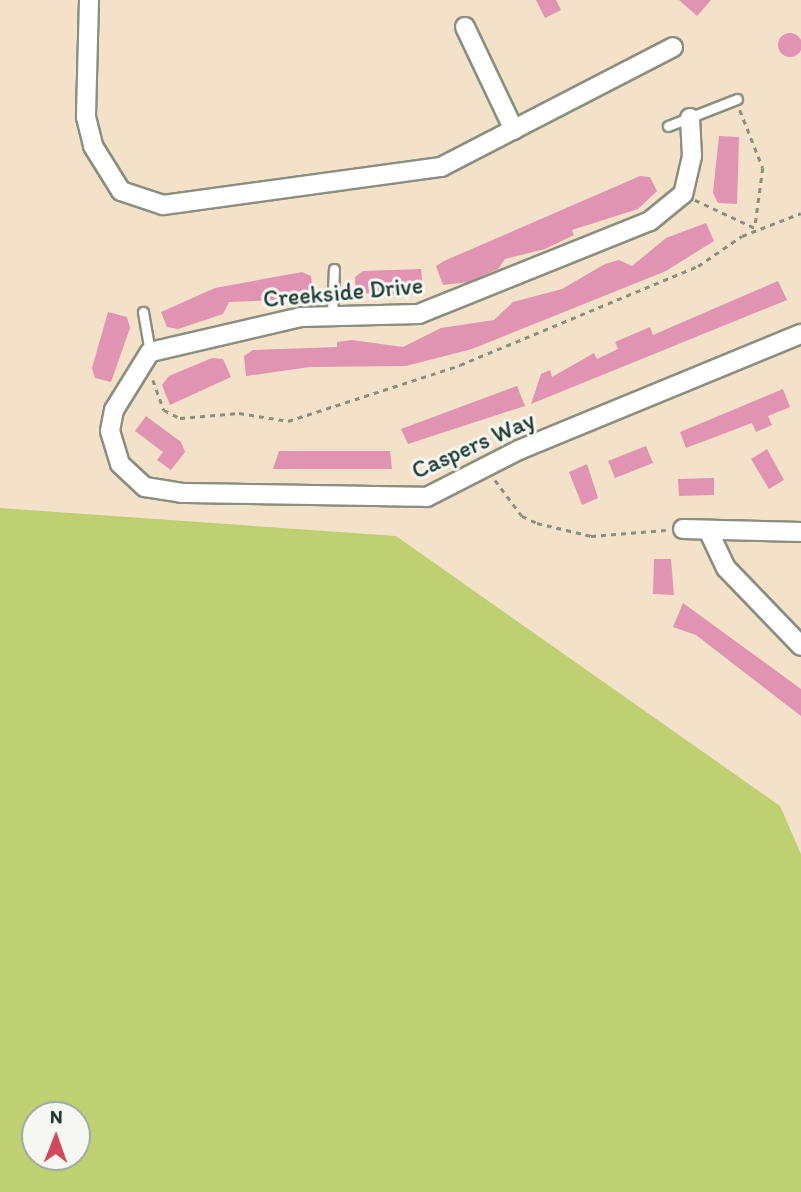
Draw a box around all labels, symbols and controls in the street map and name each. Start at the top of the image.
street label: Creekside Drive [262,271,424,313]
street label: Caspers Way [407,405,539,485]
north arrow [21,1101,91,1171]
text: N [50,1105,63,1128]

